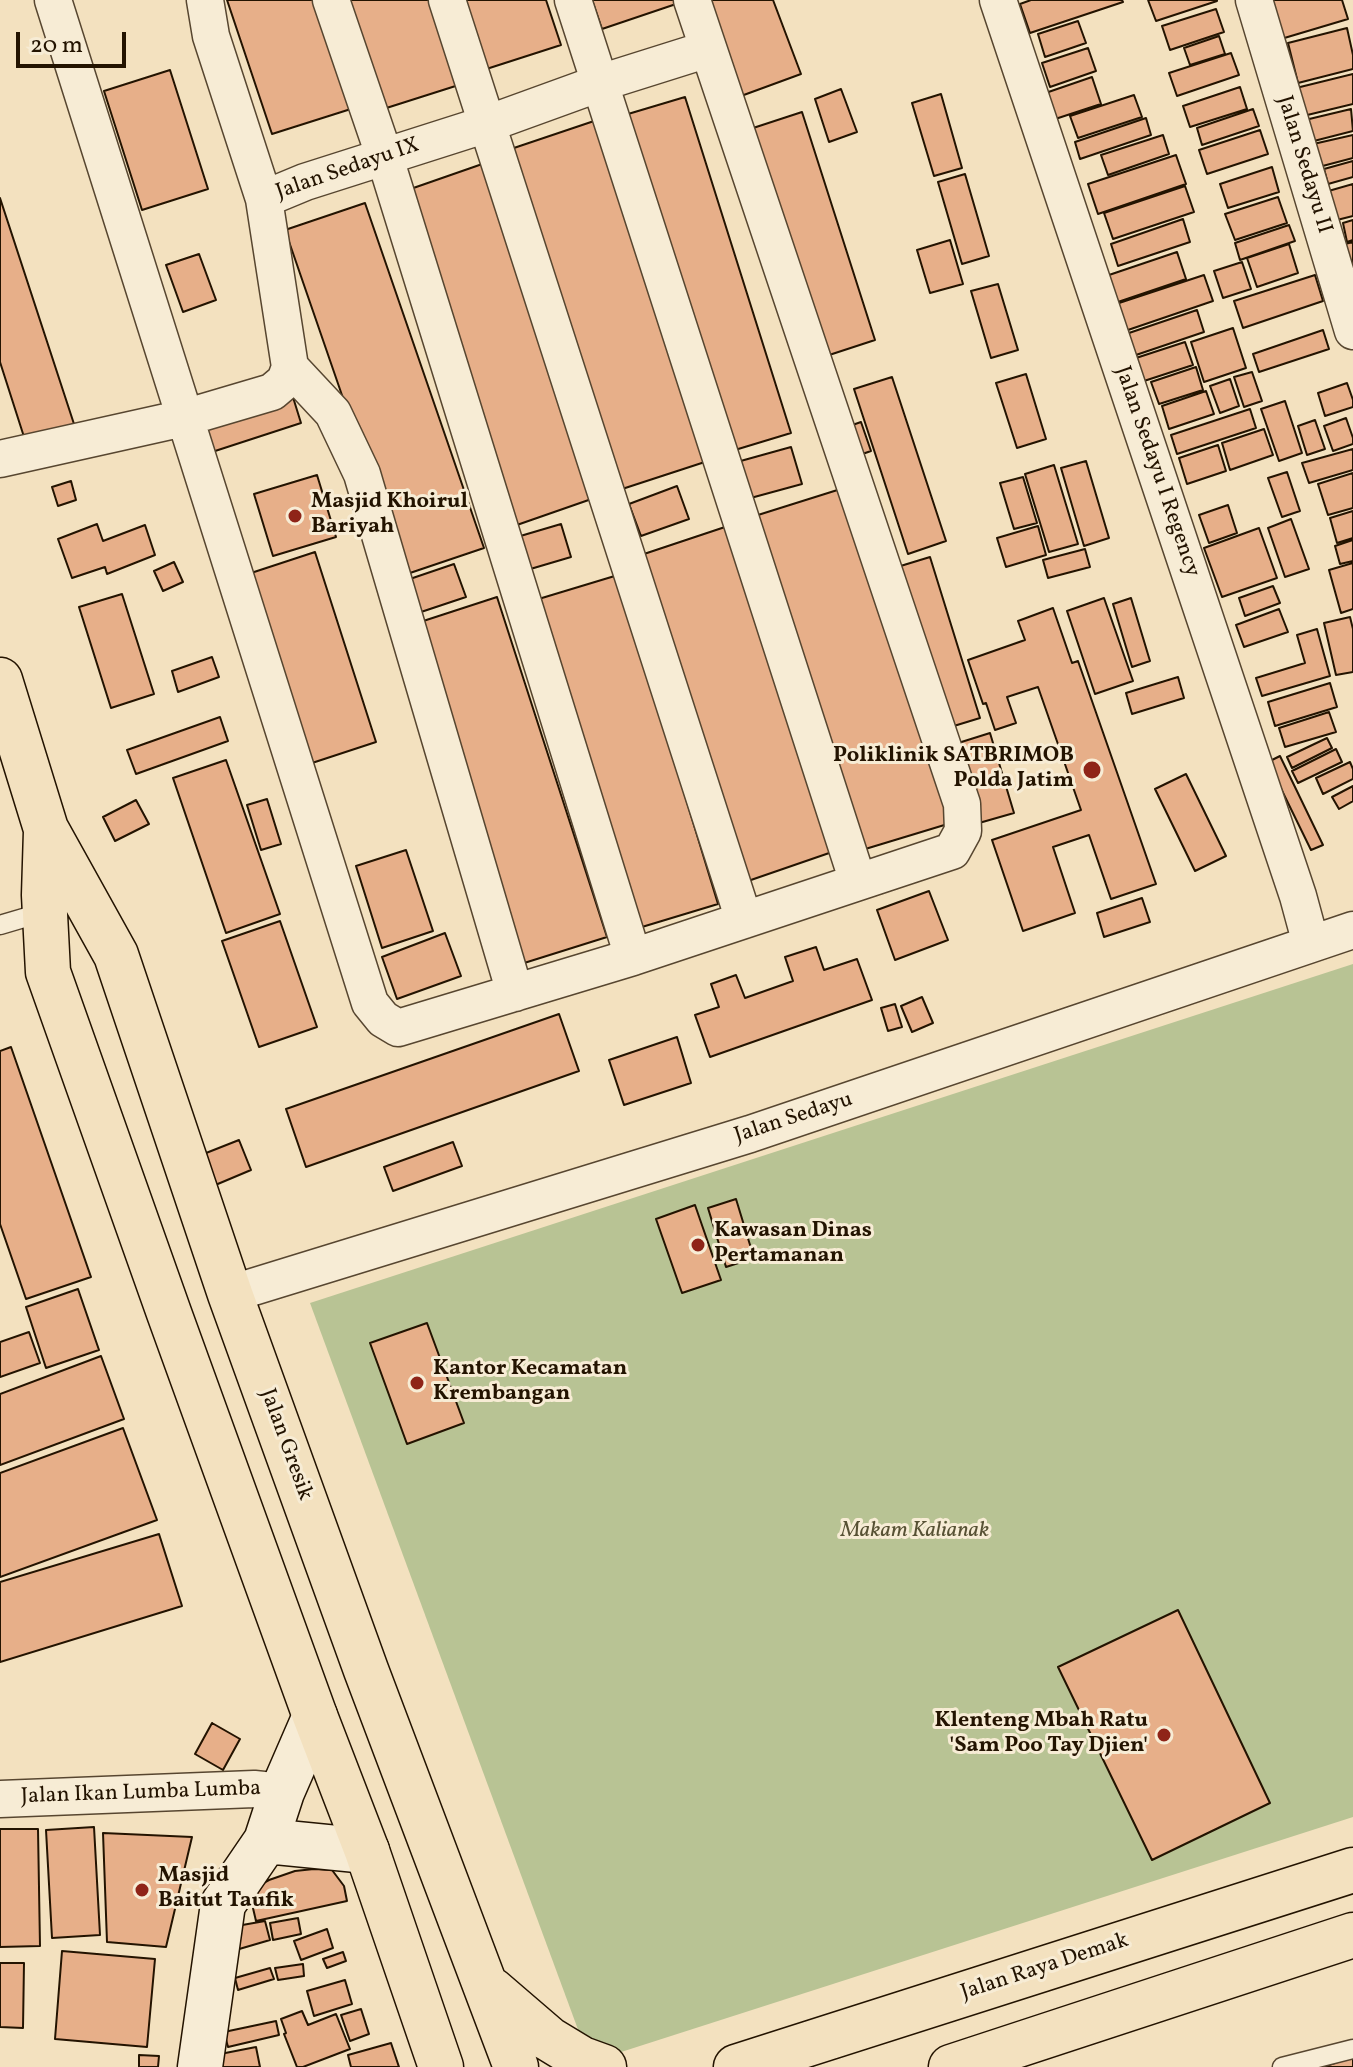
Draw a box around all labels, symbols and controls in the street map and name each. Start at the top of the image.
scale bar [20,16,130,66]
text: 20 m [30,29,83,63]
street label: Jalan Sedayu II [1269,93,1337,237]
street label: Jalan Sedayu IX [273,133,423,207]
street label: Jalan Sedayu I Regency [1108,363,1204,581]
place label: Masjid Khoirul Bariyah [311,490,468,542]
marker: Masjid Khoirul Bariyah [286,507,304,525]
place label: Poliklinik SATBRIMOB Polda Jatim [833,744,1074,796]
marker: Poliklinik SATBRIMOB Polda Jatim [1081,759,1103,781]
street label: Jalan Sedayu [732,1087,856,1151]
place label: Kawasan Dinas Pertamanan [714,1219,872,1270]
marker: Kawasan Dinas Pertamanan [689,1236,707,1254]
place label: Kantor Kecamatan Krembangan [433,1357,627,1408]
marker: Kantor Kecamatan Krembangan [408,1374,426,1392]
street label: Jalan Gresik [253,1386,317,1504]
park label: Makam Kalianak [841,1519,989,1545]
place label: Klenteng Mbah Ratu 'Sam Poo Tay Djien' [935,1709,1148,1760]
marker: Klenteng Mbah Ratu 'Sam Poo Tay Djien' [1155,1726,1173,1744]
street label: Jalan Ikan Lumba Lumba [20,1777,262,1811]
place label: Masjid Baitut Taufik [158,1864,294,1916]
marker: Masjid Baitut Taufik [133,1881,151,1899]
street label: Jalan Raya Demak [958,1928,1132,2008]

